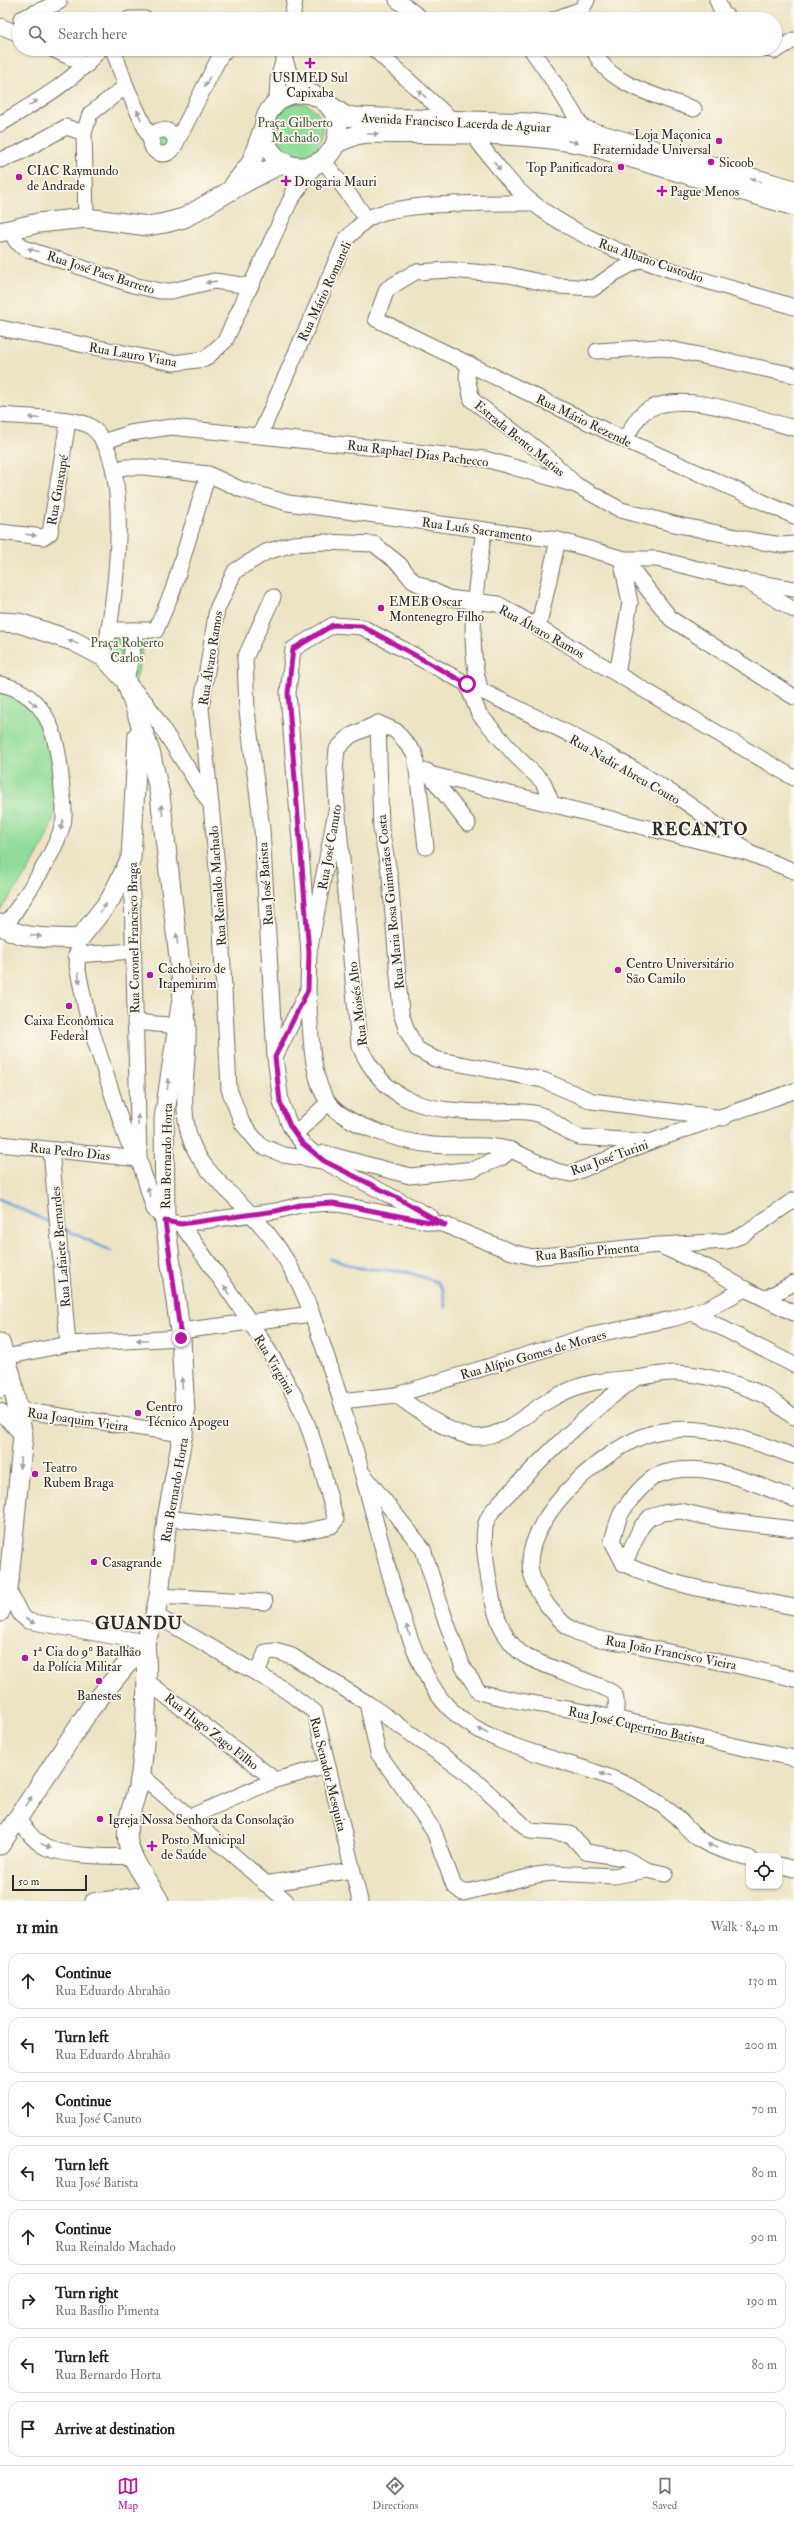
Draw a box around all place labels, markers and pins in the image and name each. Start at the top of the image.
marker: USIMED Sul Capixaba [305,58,315,68]
place label: USIMED Sul Capixaba [272,70,349,102]
place label: Loja Maçonica Fraternidade Universal [592,127,712,158]
marker: Loja Maçonica Fraternidade Universal [714,136,724,146]
place label: Sicoob [719,155,754,171]
marker: Sicoob [706,157,716,167]
place label: Top Panificadora [526,160,614,177]
marker: Top Panificadora [616,162,626,172]
place label: CIAC Raymundo de Andrade [27,163,118,194]
marker: CIAC Raymundo de Andrade [14,172,24,182]
place label: Drogaria Mauri [294,174,377,190]
marker: Drogaria Mauri [281,176,291,186]
place label: Pague Menos [670,184,740,200]
marker: Pague Menos [657,186,667,196]
place label: EMEB Oscar Montenegro Filho [389,594,484,625]
marker: EMEB Oscar Montenegro Filho [376,603,386,613]
place label: Centro Universitário São Camilo [626,956,734,987]
place label: Cachoeiro de Itapemirim [158,961,226,993]
marker: Centro Universitário São Camilo [613,965,623,975]
marker: Cachoeiro de Itapemirim [145,970,155,980]
marker: Caixa Econômica Federal [64,1001,74,1011]
place label: Caixa Econômica Federal [24,1013,115,1044]
place label: Centro Técnico Apogeu [146,1399,229,1431]
marker: Centro Técnico Apogeu [133,1408,143,1418]
place label: Teatro Rubem Braga [43,1460,115,1491]
marker: Teatro Rubem Braga [30,1469,40,1479]
place label: Casagrande [102,1555,162,1571]
marker: Casagrande [89,1557,99,1567]
place label: 1ª Cia do 9º Batalhão da Polícia Militar [33,1644,141,1675]
marker: 1ª Cia do 9º Batalhão da Polícia Militar [20,1653,30,1663]
marker: Banestes [94,1676,104,1686]
place label: Banestes [77,1688,122,1704]
place label: Igreja Nossa Senhora da Consolação [108,1812,294,1828]
marker: Igreja Nossa Senhora da Consolação [95,1814,105,1824]
place label: Posto Municipal de Saúde [161,1832,246,1863]
marker: Posto Municipal de Saúde [146,1840,158,1852]

